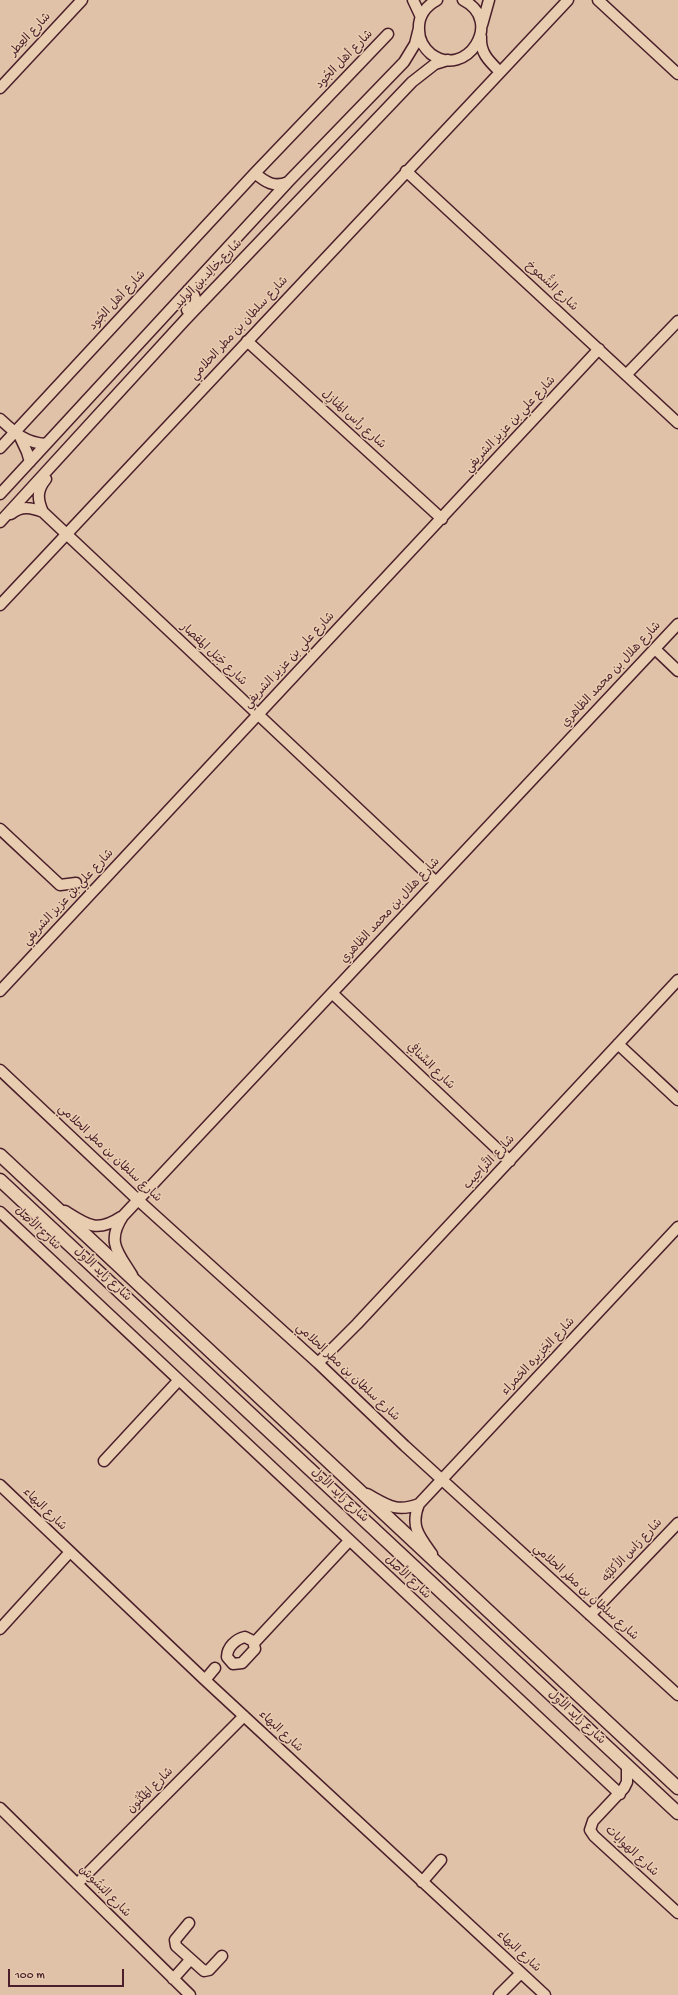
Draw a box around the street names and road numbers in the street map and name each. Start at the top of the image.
street label: شارع العِطر [7,10,55,60]
street label: شارع أهل الجُود [313,27,377,93]
street label: شارع خالِد بن الوليد [172,237,246,313]
street label: شارع الشُّموخ [522,259,580,315]
street label: شارع أهل الجُود [87,268,149,334]
street label: شارع سلطان بن مطر الحلامي [188,274,292,384]
street label: شارع علي بن عزيز الشريفي [463,374,559,476]
street label: شارع رأس المَنازِل [318,387,388,453]
street label: شارع علي بن عزيز الشريفي [242,610,338,712]
street label: شارع هلال بن محمد الظاهري [559,619,665,731]
street label: شارع جَبَل المِقصار [177,621,249,689]
street label: شارع علي بن عزيز الشريفي [21,847,117,949]
street label: شارع هلال بن محمد الظاهري [338,855,444,967]
street label: شارع السِّنافِي [403,1041,457,1093]
street label: شارع سلطان بن مطر الحلامي [54,1102,164,1206]
street label: شارع التَّراحِيب [461,1133,519,1193]
street label: شارع الأصل [11,1204,63,1254]
street label: شارع زايد الأول [70,1245,134,1305]
street label: شارع الجَزيره الحَمراء [499,1315,579,1399]
street label: شارع سلطان بن مطر الحلامي [292,1321,402,1425]
street label: شارع زايد الأول [307,1466,371,1526]
street label: شارع البهاء [19,1486,69,1534]
street label: شارع رَاس الأكليَّه [600,1516,666,1586]
street label: شارع سلطان بن مطر الحلامي [529,1542,641,1644]
street label: شارع الأصل [381,1553,433,1603]
street label: شارع زايد الأول [544,1688,608,1748]
street label: شارع البهاء [255,1708,305,1756]
street label: شارع المَكْنُون [125,1765,177,1817]
street label: شارع الهوايات [601,1824,661,1880]
street label: شارع البَشُوش [75,1863,133,1921]
street label: شارع البهاء [493,1928,543,1976]

